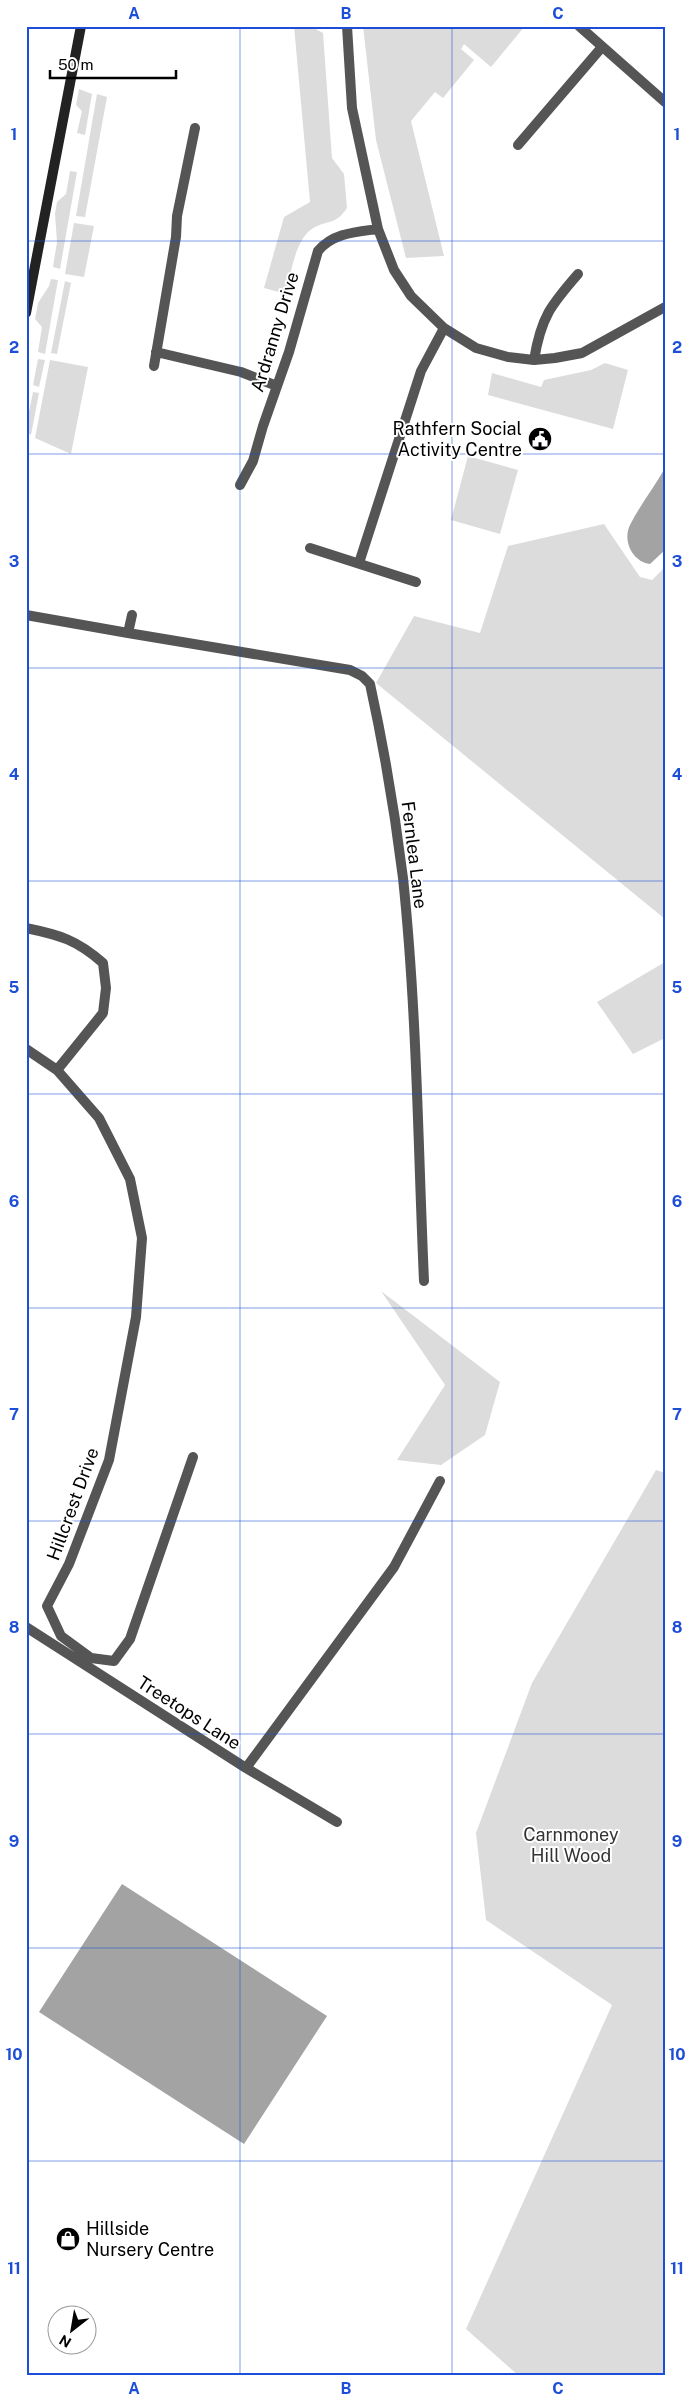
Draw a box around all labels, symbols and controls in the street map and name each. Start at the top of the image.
text: A [128,4,140,23]
text: B [341,4,352,23]
text: C [552,4,564,23]
scale bar [50,48,176,80]
text: 50 m [58,56,93,73]
text: 1 [11,125,17,144]
text: 1 [674,125,680,144]
street label: Ardranny Drive [246,269,303,395]
text: 2 [9,338,19,357]
text: 2 [672,338,682,357]
place label: Rathfern Social Activity Centre [393,418,522,460]
public building icon: Rathfern Social Activity Centre [527,426,553,452]
text: 3 [9,552,19,571]
text: 3 [672,552,682,571]
text: 4 [9,765,20,784]
text: 4 [672,765,683,784]
street label: Fernlea Lane [397,800,432,910]
text: 5 [9,978,20,997]
text: 5 [672,978,683,997]
text: 6 [9,1192,19,1211]
text: 6 [672,1192,682,1211]
text: 7 [9,1405,19,1424]
text: 7 [672,1405,682,1424]
street label: Hillcrest Drive [42,1445,103,1563]
text: 8 [9,1618,20,1637]
text: 8 [672,1618,683,1637]
street label: Treetops Lane [134,1671,245,1754]
park label: Carnmoney Hill Wood [523,1824,619,1866]
text: 9 [9,1832,19,1851]
text: 9 [672,1832,682,1851]
text: 10 [5,2045,23,2064]
text: 10 [668,2045,686,2064]
place label: Hillside Nursery Centre [86,2218,214,2260]
shop icon: Hillside Nursery Centre [55,2226,81,2252]
text: 11 [7,2259,21,2278]
text: 11 [670,2259,684,2278]
north arrow [48,2304,98,2354]
text: N [56,2331,74,2351]
text: A [128,2379,140,2398]
text: B [341,2379,352,2398]
text: C [552,2379,564,2398]

